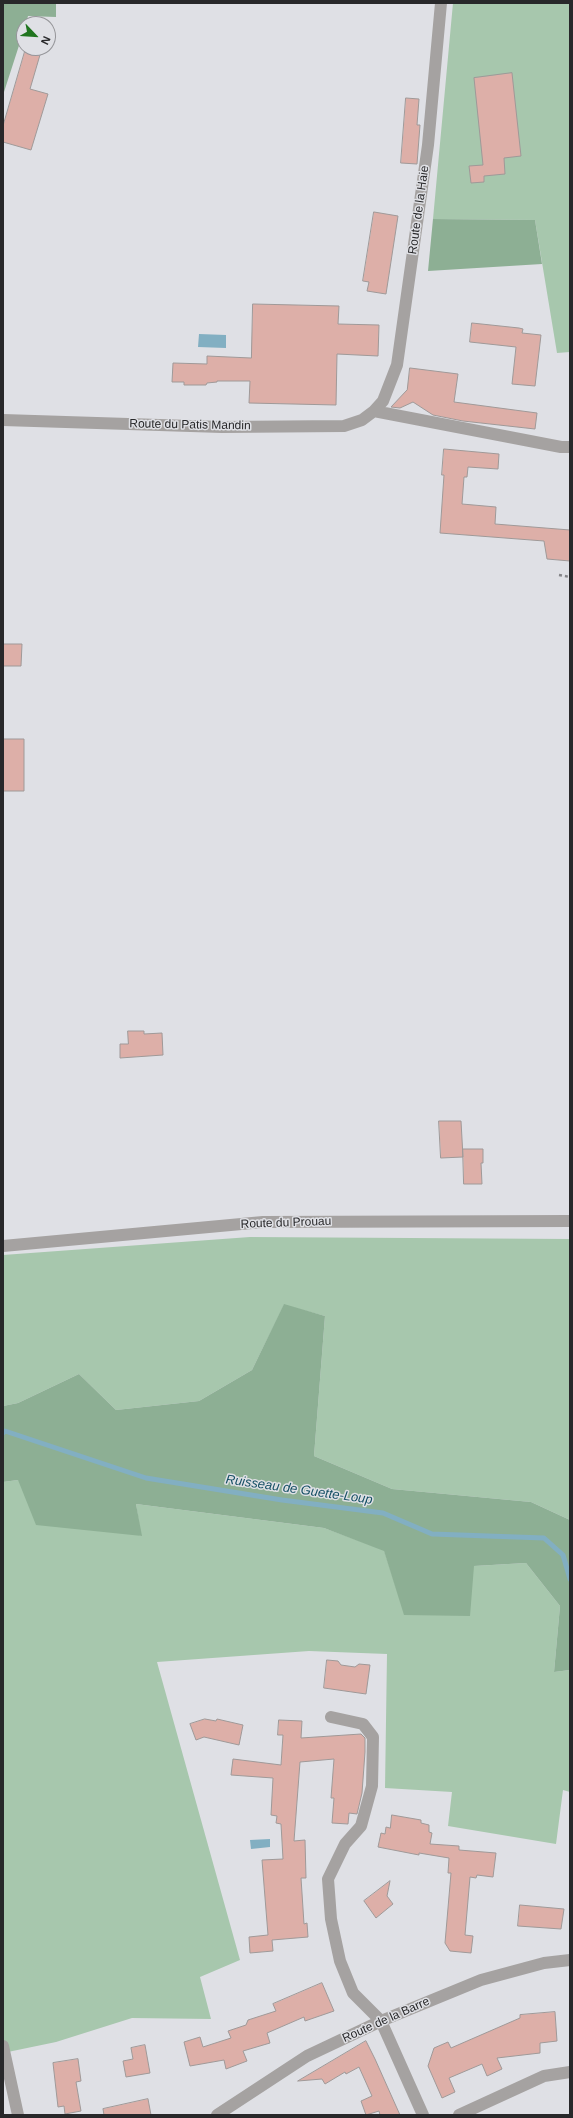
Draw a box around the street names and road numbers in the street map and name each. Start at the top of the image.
street label: Route de la Haie [406,165,432,255]
street label: Route du Patis Mandin [129,417,251,433]
street label: Route du Prouau [240,1214,332,1232]
street label: Route de la Barre [340,1994,432,2046]

